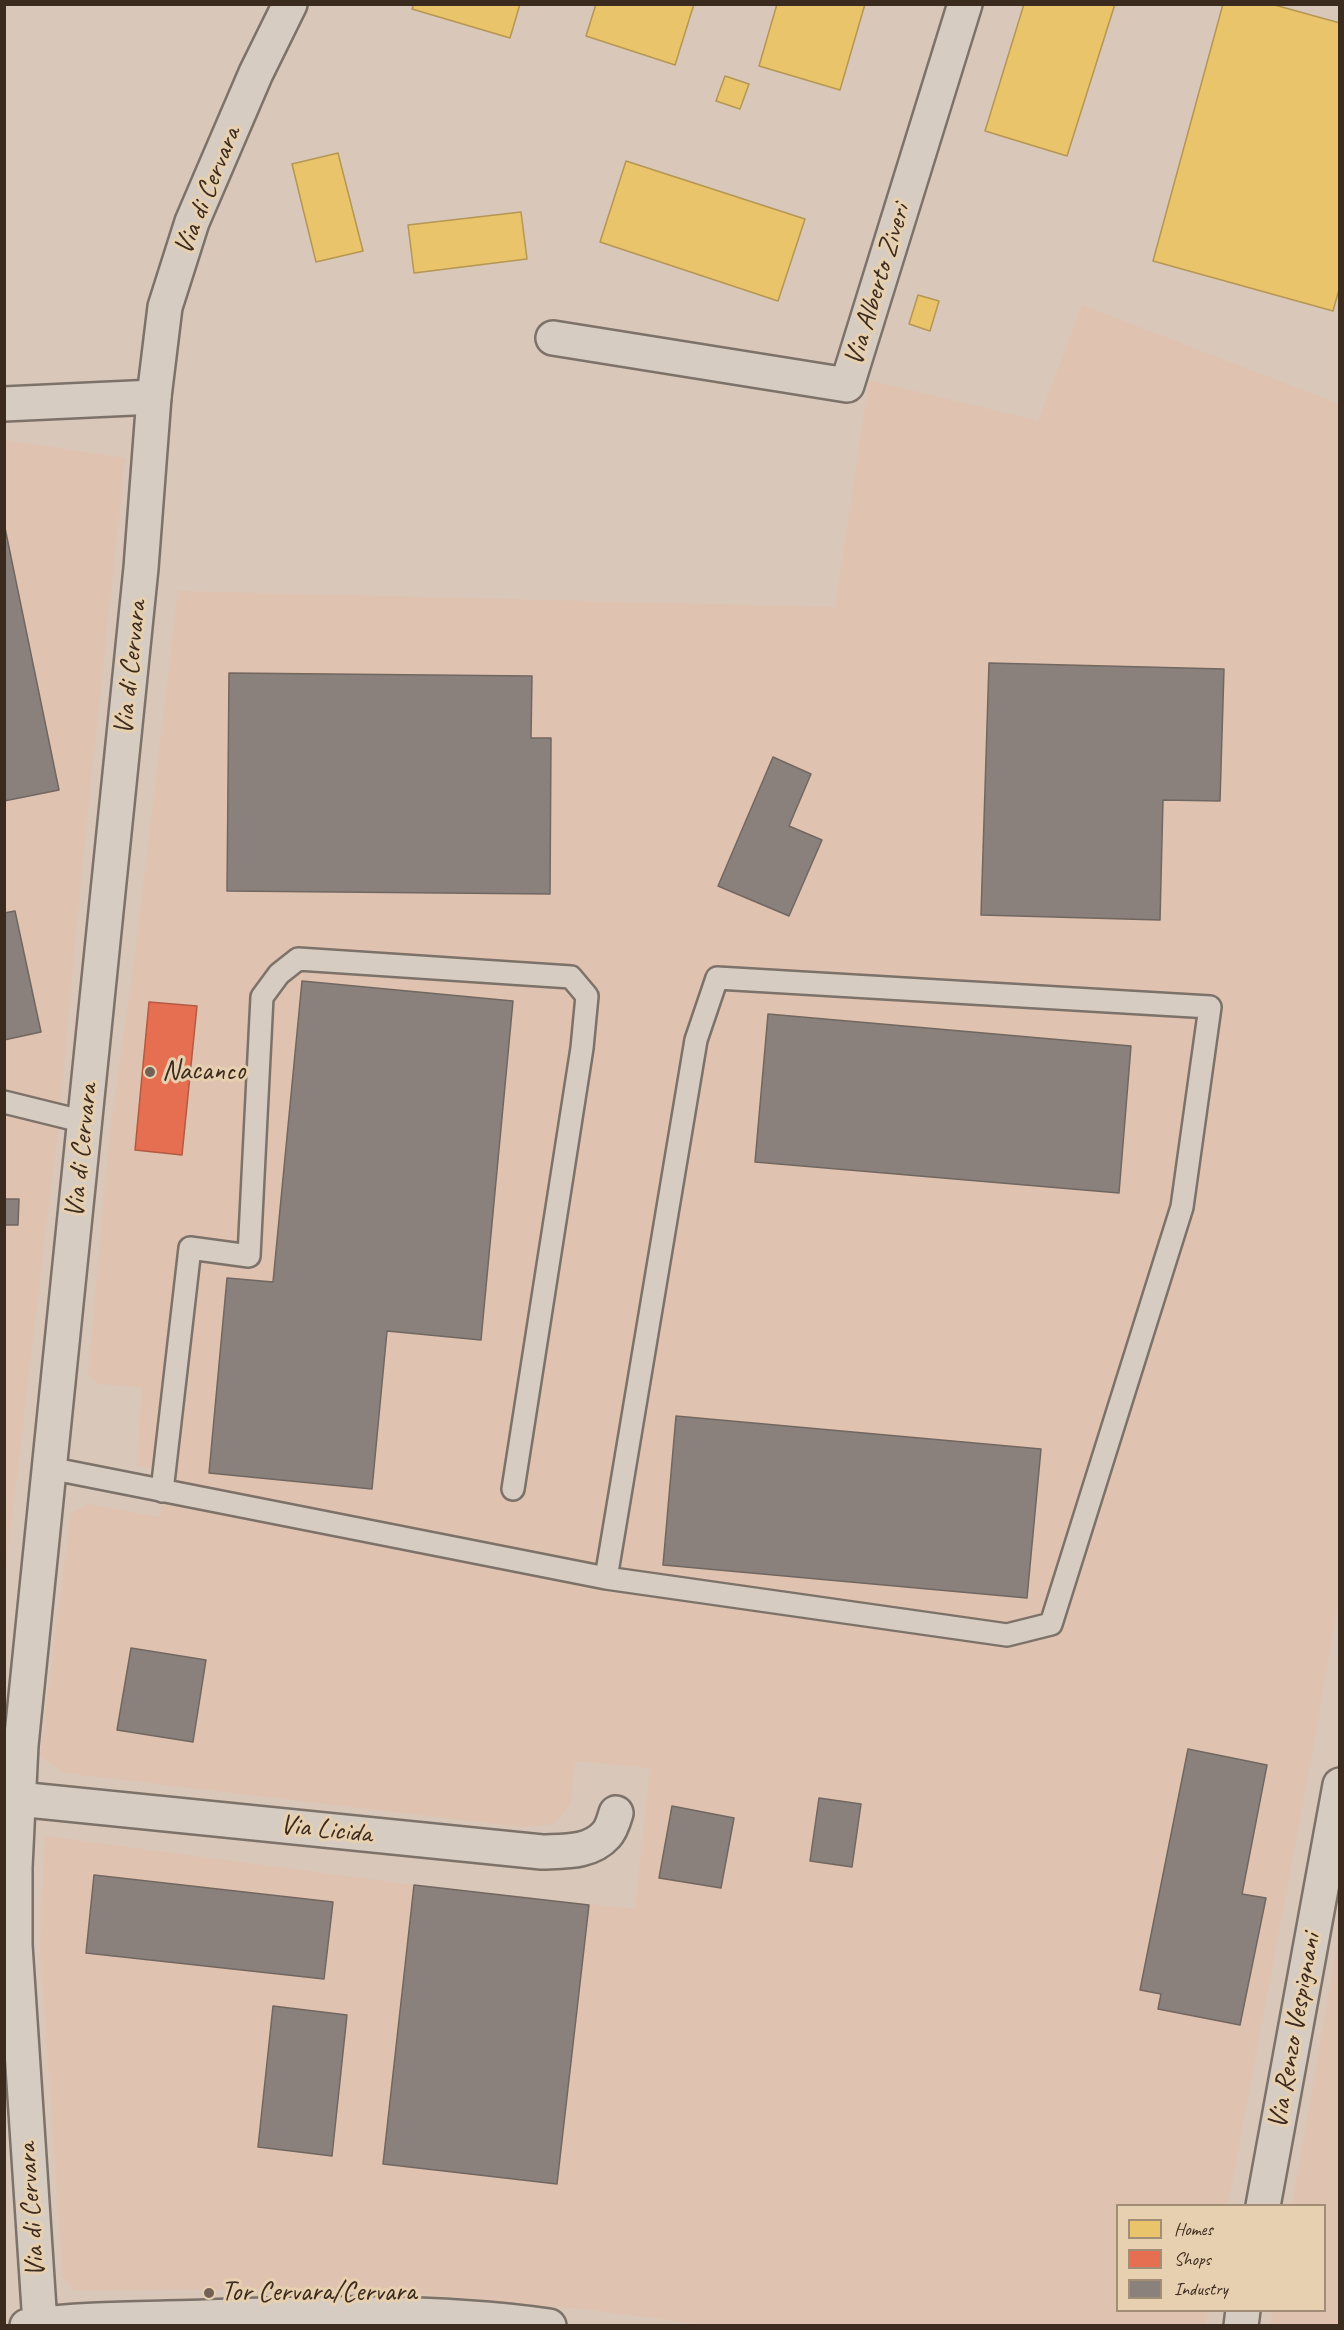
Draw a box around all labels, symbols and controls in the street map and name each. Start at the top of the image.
street label: Via di Cervara [167,122,249,260]
street label: Via Alberto Ziveri [838,200,918,370]
street label: Via di Cervara [107,599,155,737]
place label: Nacanco [162,1055,245,1089]
marker: Nacanco [143,1065,157,1079]
street label: Via di Cervara [58,1082,106,1220]
street label: Via Licida [278,1808,374,1852]
street label: Via Renzo Vespignani [1261,1931,1329,2131]
street label: Via di Cervara [11,2142,53,2278]
legend [1116,2204,1326,2312]
text: Homes [1174,2218,1213,2240]
text: Shops [1174,2248,1211,2270]
place label: Tor Cervara/Cervara [221,2276,416,2310]
text: Industry [1174,2278,1228,2300]
marker: Tor Cervara/Cervara [202,2286,216,2300]

